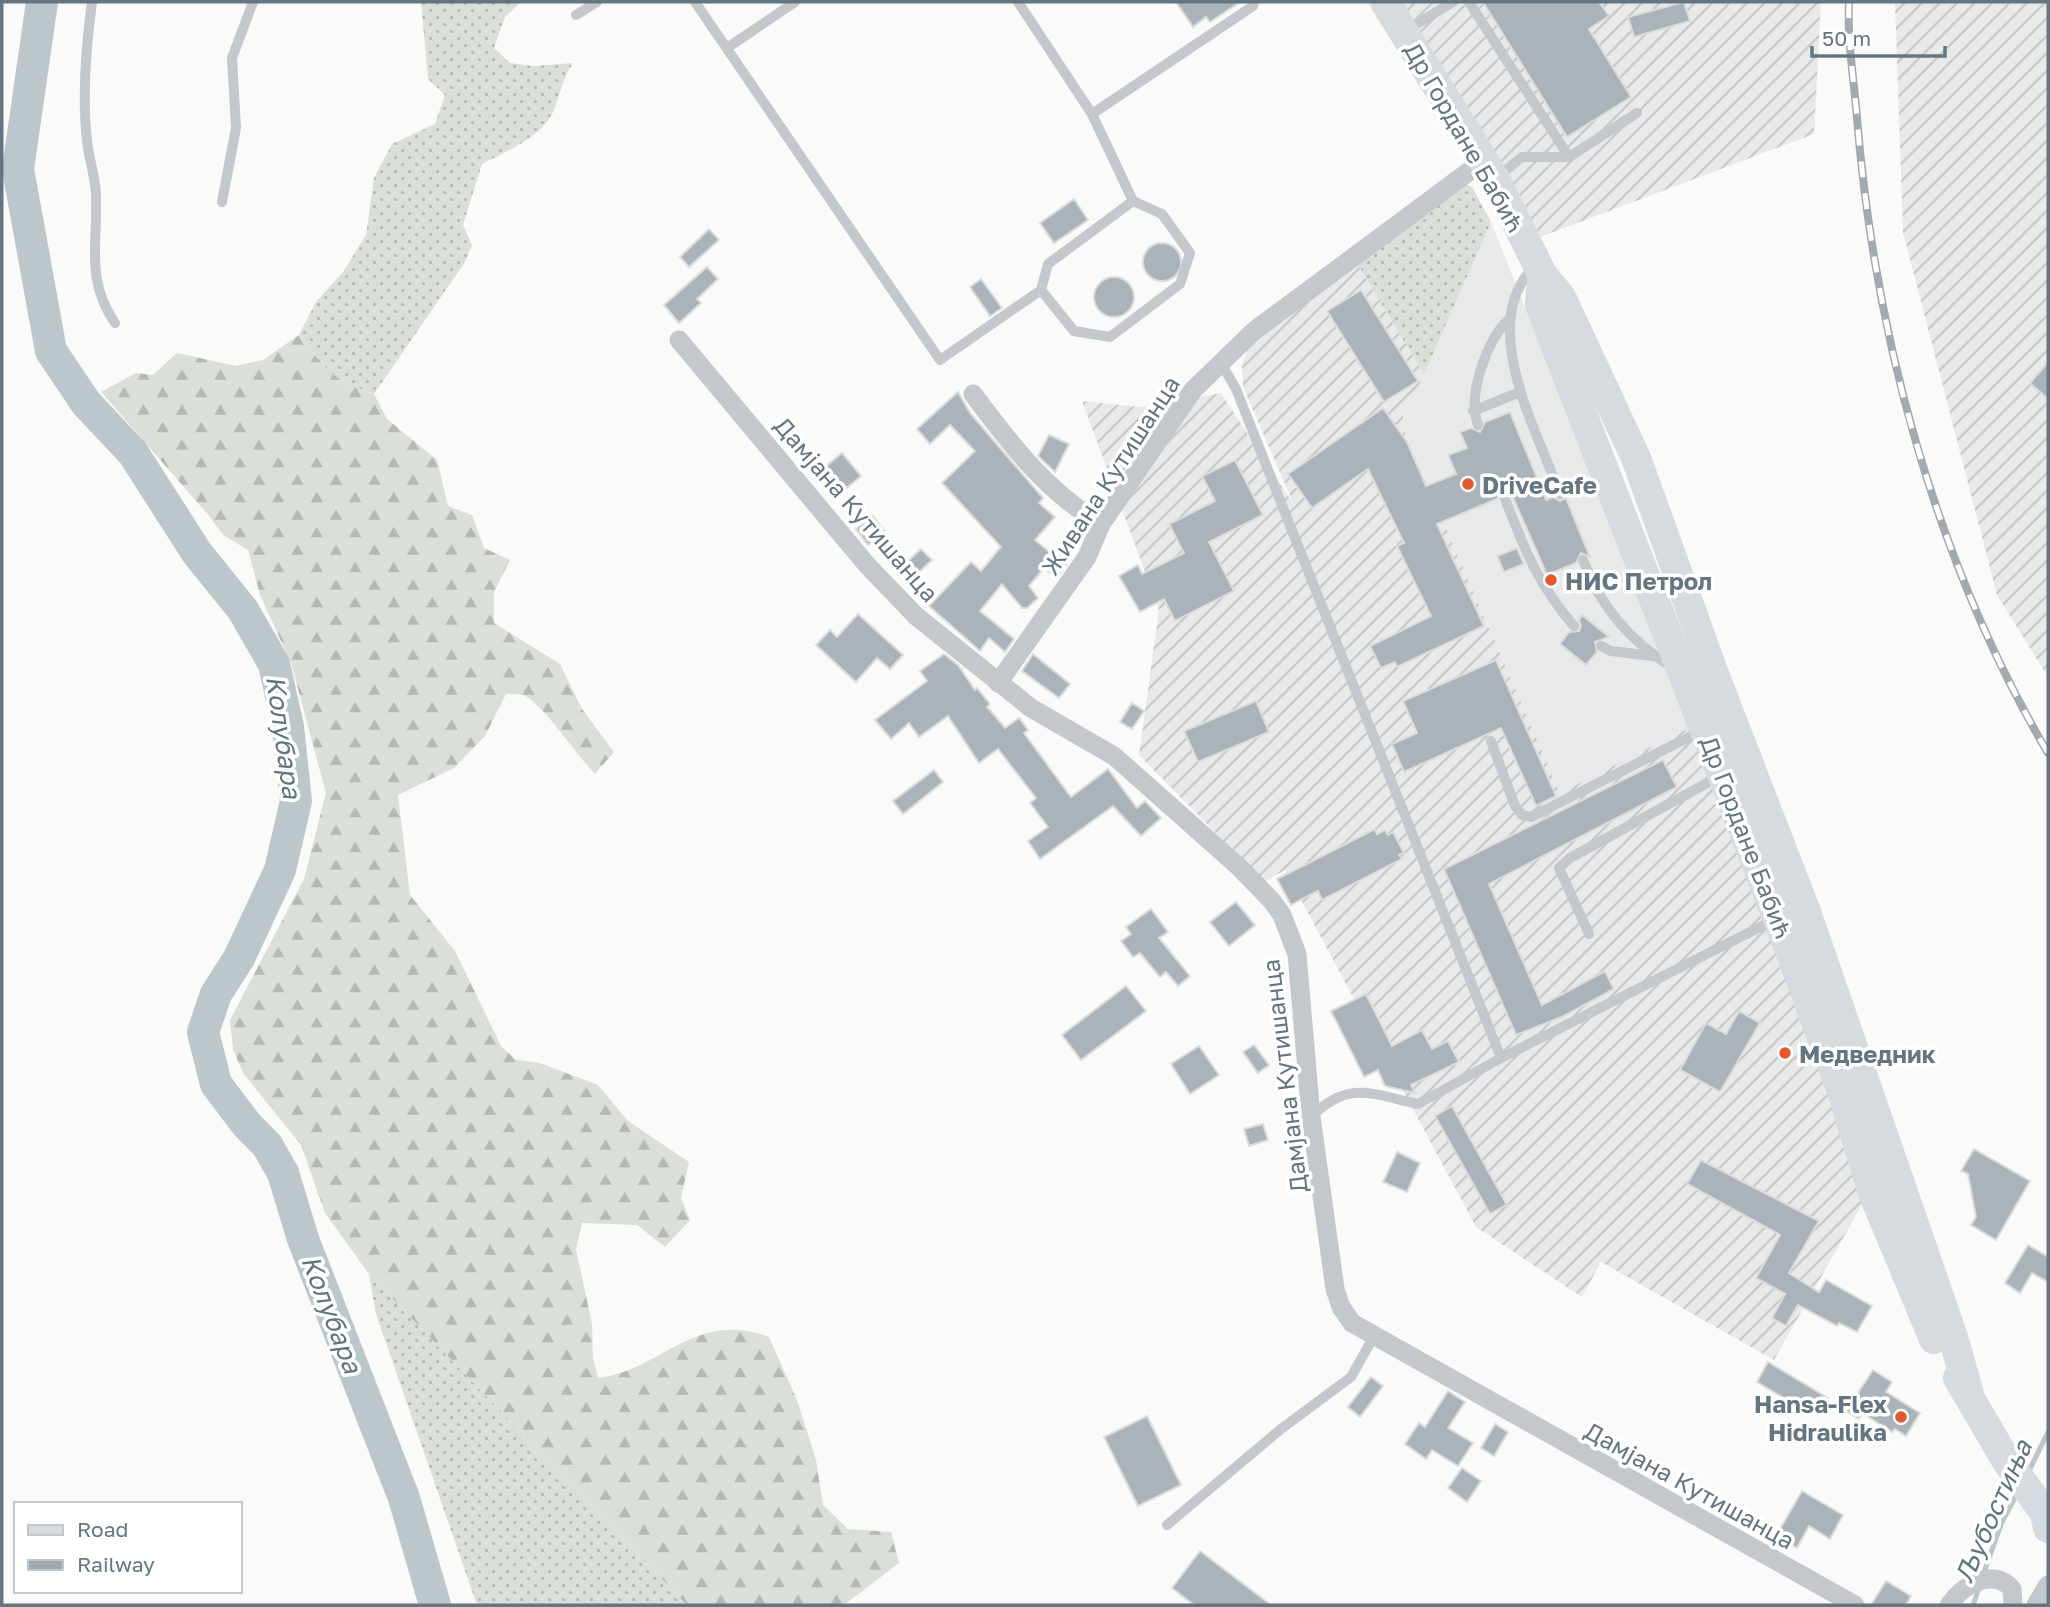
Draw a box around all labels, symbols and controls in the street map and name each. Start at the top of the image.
scale bar [1812,14,1945,58]
text: 50 m [1822,25,1871,51]
street label: Др Гордане Бабић [1399,37,1531,237]
street label: Живана Кутишанца [1035,370,1185,580]
street label: Дамјана Кутишанца [769,411,945,607]
place label: DriveCafe [1482,470,1597,499]
marker: DriveCafe [1460,476,1476,492]
place label: НИС Петрол [1565,566,1712,595]
marker: НИС Петрол [1543,572,1559,588]
water label: Колубара [260,674,308,802]
street label: Др Гордане Бабић [1695,732,1799,942]
street label: Дамјана Кутишанца [1255,958,1313,1194]
place label: Медведник [1799,1039,1936,1068]
marker: Медведник [1777,1045,1793,1061]
water label: Колубара [295,1251,369,1378]
place label: Hansa-Flex Hidraulika [1754,1389,1887,1446]
marker: Hansa-Flex Hidraulika [1893,1409,1909,1425]
street label: Дамјана Кутишанца [1580,1415,1800,1555]
water label: Љубостиња [1948,1434,2039,1587]
legend [14,1502,242,1593]
text: Road [77,1516,128,1542]
text: Railway [77,1551,155,1577]

